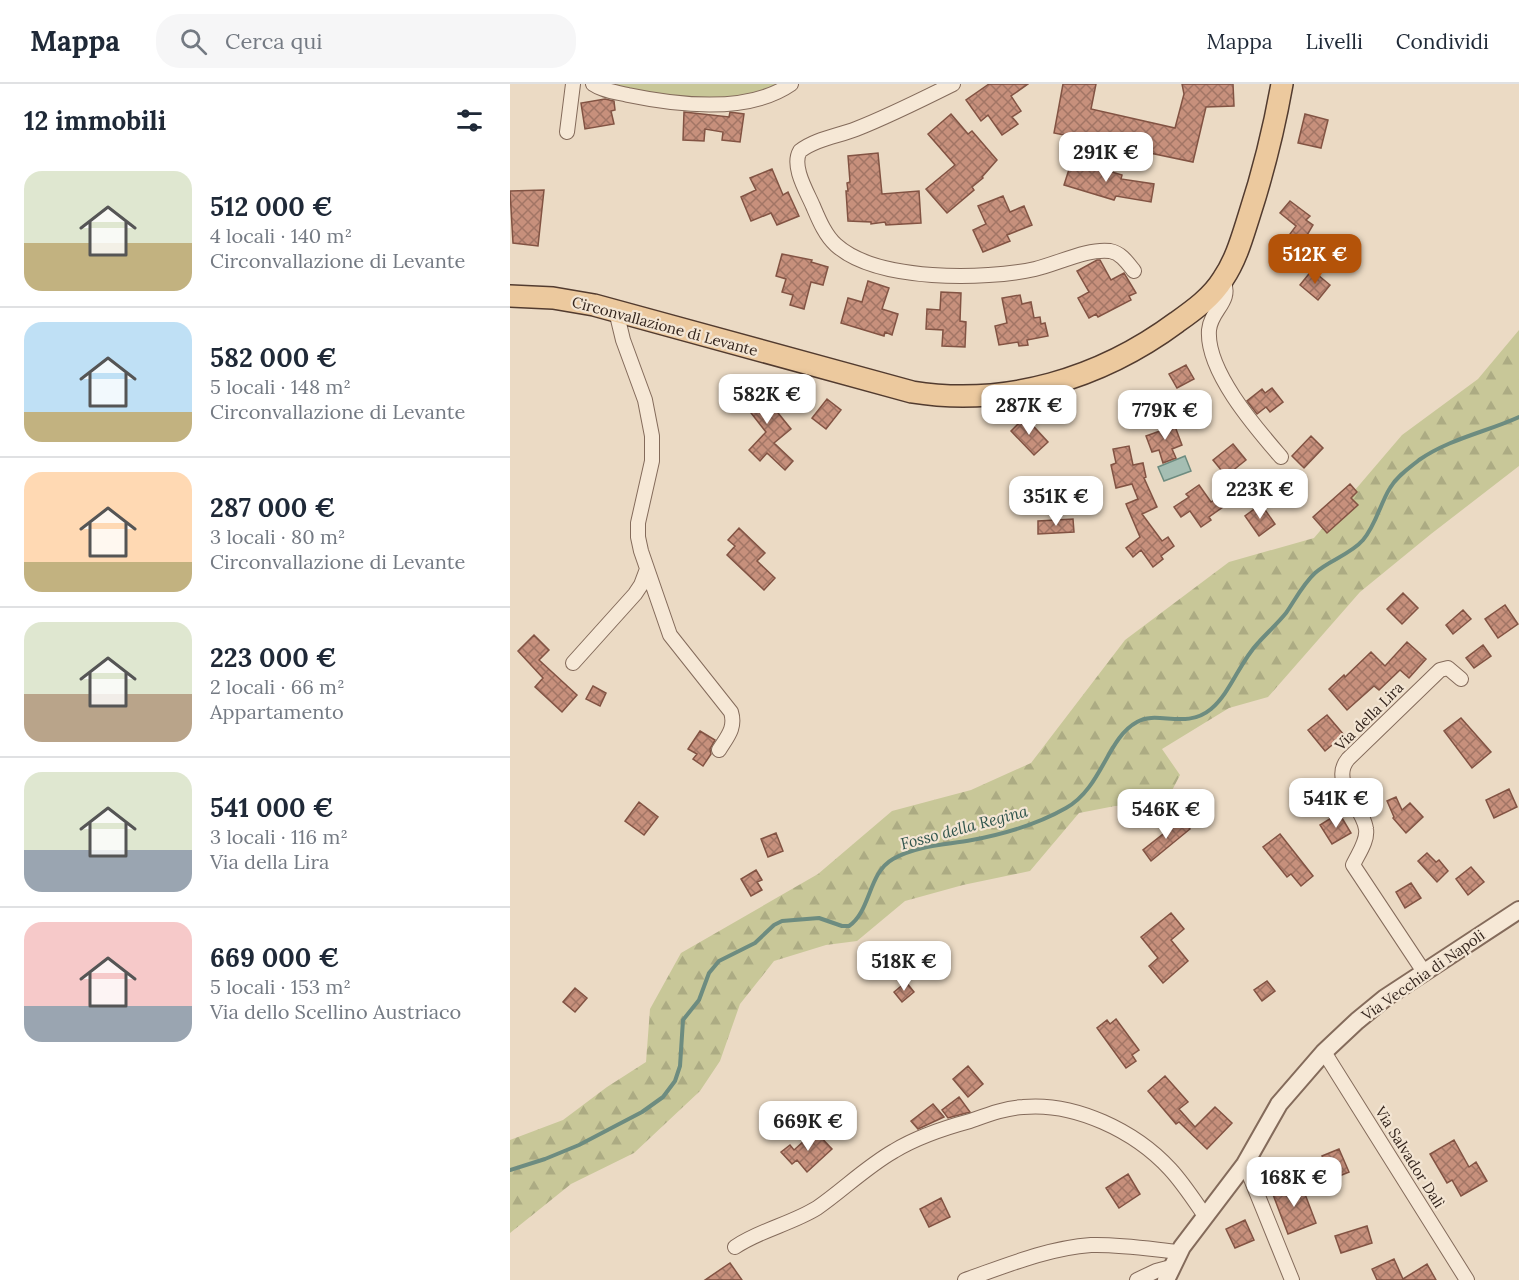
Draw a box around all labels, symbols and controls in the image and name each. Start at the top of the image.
search box [156,14,576,68]
text: Mappa [30,23,120,59]
icon: search [177,25,210,58]
text: Cerca qui [225,27,322,55]
text: Mappa [1207,28,1273,55]
text: Livelli [1306,28,1363,55]
text: Condividi [1396,28,1489,55]
text: 12 immobili [24,104,166,137]
icon: filters [453,104,486,137]
pin: 291K € [1057,132,1155,183]
text: 291K € [1073,139,1139,164]
text: 512 000 € [210,190,333,223]
icon: home [72,195,144,267]
text: 4 locali · 140 m² [210,223,352,248]
pin: 512K € [1266,234,1364,285]
text: 512K € [1282,241,1348,266]
text: Circonvallazione di Levante [210,248,465,273]
street label: Circonvallazione di Levante [570,292,760,360]
text: 582 000 € [210,341,337,374]
icon: home [72,346,144,418]
text: 5 locali · 148 m² [210,374,351,399]
pin: 582K € [718,374,816,425]
text: 582K € [733,381,801,406]
pin: 287K € [980,385,1078,436]
pin: 779K € [1116,390,1214,441]
text: 287K € [995,392,1063,417]
text: 779K € [1132,397,1198,422]
text: Circonvallazione di Levante [210,399,465,424]
pin: 223K € [1211,469,1309,520]
pin: 351K € [1007,476,1105,527]
text: 223K € [1226,476,1294,501]
text: 351K € [1023,483,1089,508]
text: 287 000 € [210,491,335,524]
icon: home [72,496,144,568]
text: 3 locali · 80 m² [210,524,346,549]
text: Circonvallazione di Levante [210,549,465,574]
text: 223 000 € [210,641,337,674]
icon: home [72,646,144,718]
text: 2 locali · 66 m² [210,674,345,699]
street label: Via della Lira [1330,677,1408,755]
text: Appartamento [210,699,344,724]
pin: 541K € [1287,778,1385,829]
text: 541K € [1303,785,1369,810]
pin: 546K € [1117,789,1215,840]
text: 541 000 € [210,791,333,824]
icon: home [72,796,144,868]
text: 546K € [1131,796,1201,821]
water label: Fosso della Regina [898,800,1030,854]
text: 3 locali · 116 m² [210,824,348,849]
text: Via della Lira [210,849,329,874]
street label: Via Vecchia di Napoli [1357,925,1488,1025]
text: 669 000 € [210,941,339,974]
pin: 518K € [855,941,953,992]
icon: home [72,946,144,1018]
text: 518K € [871,948,937,973]
text: 5 locali · 153 m² [210,974,351,999]
text: Via dello Scellino Austriaco [210,999,461,1024]
pin: 669K € [759,1101,857,1152]
street label: Via Salvador Dalì [1371,1102,1449,1211]
text: 669K € [773,1108,843,1133]
pin: 168K € [1245,1157,1343,1208]
text: 168K € [1261,1164,1327,1189]

